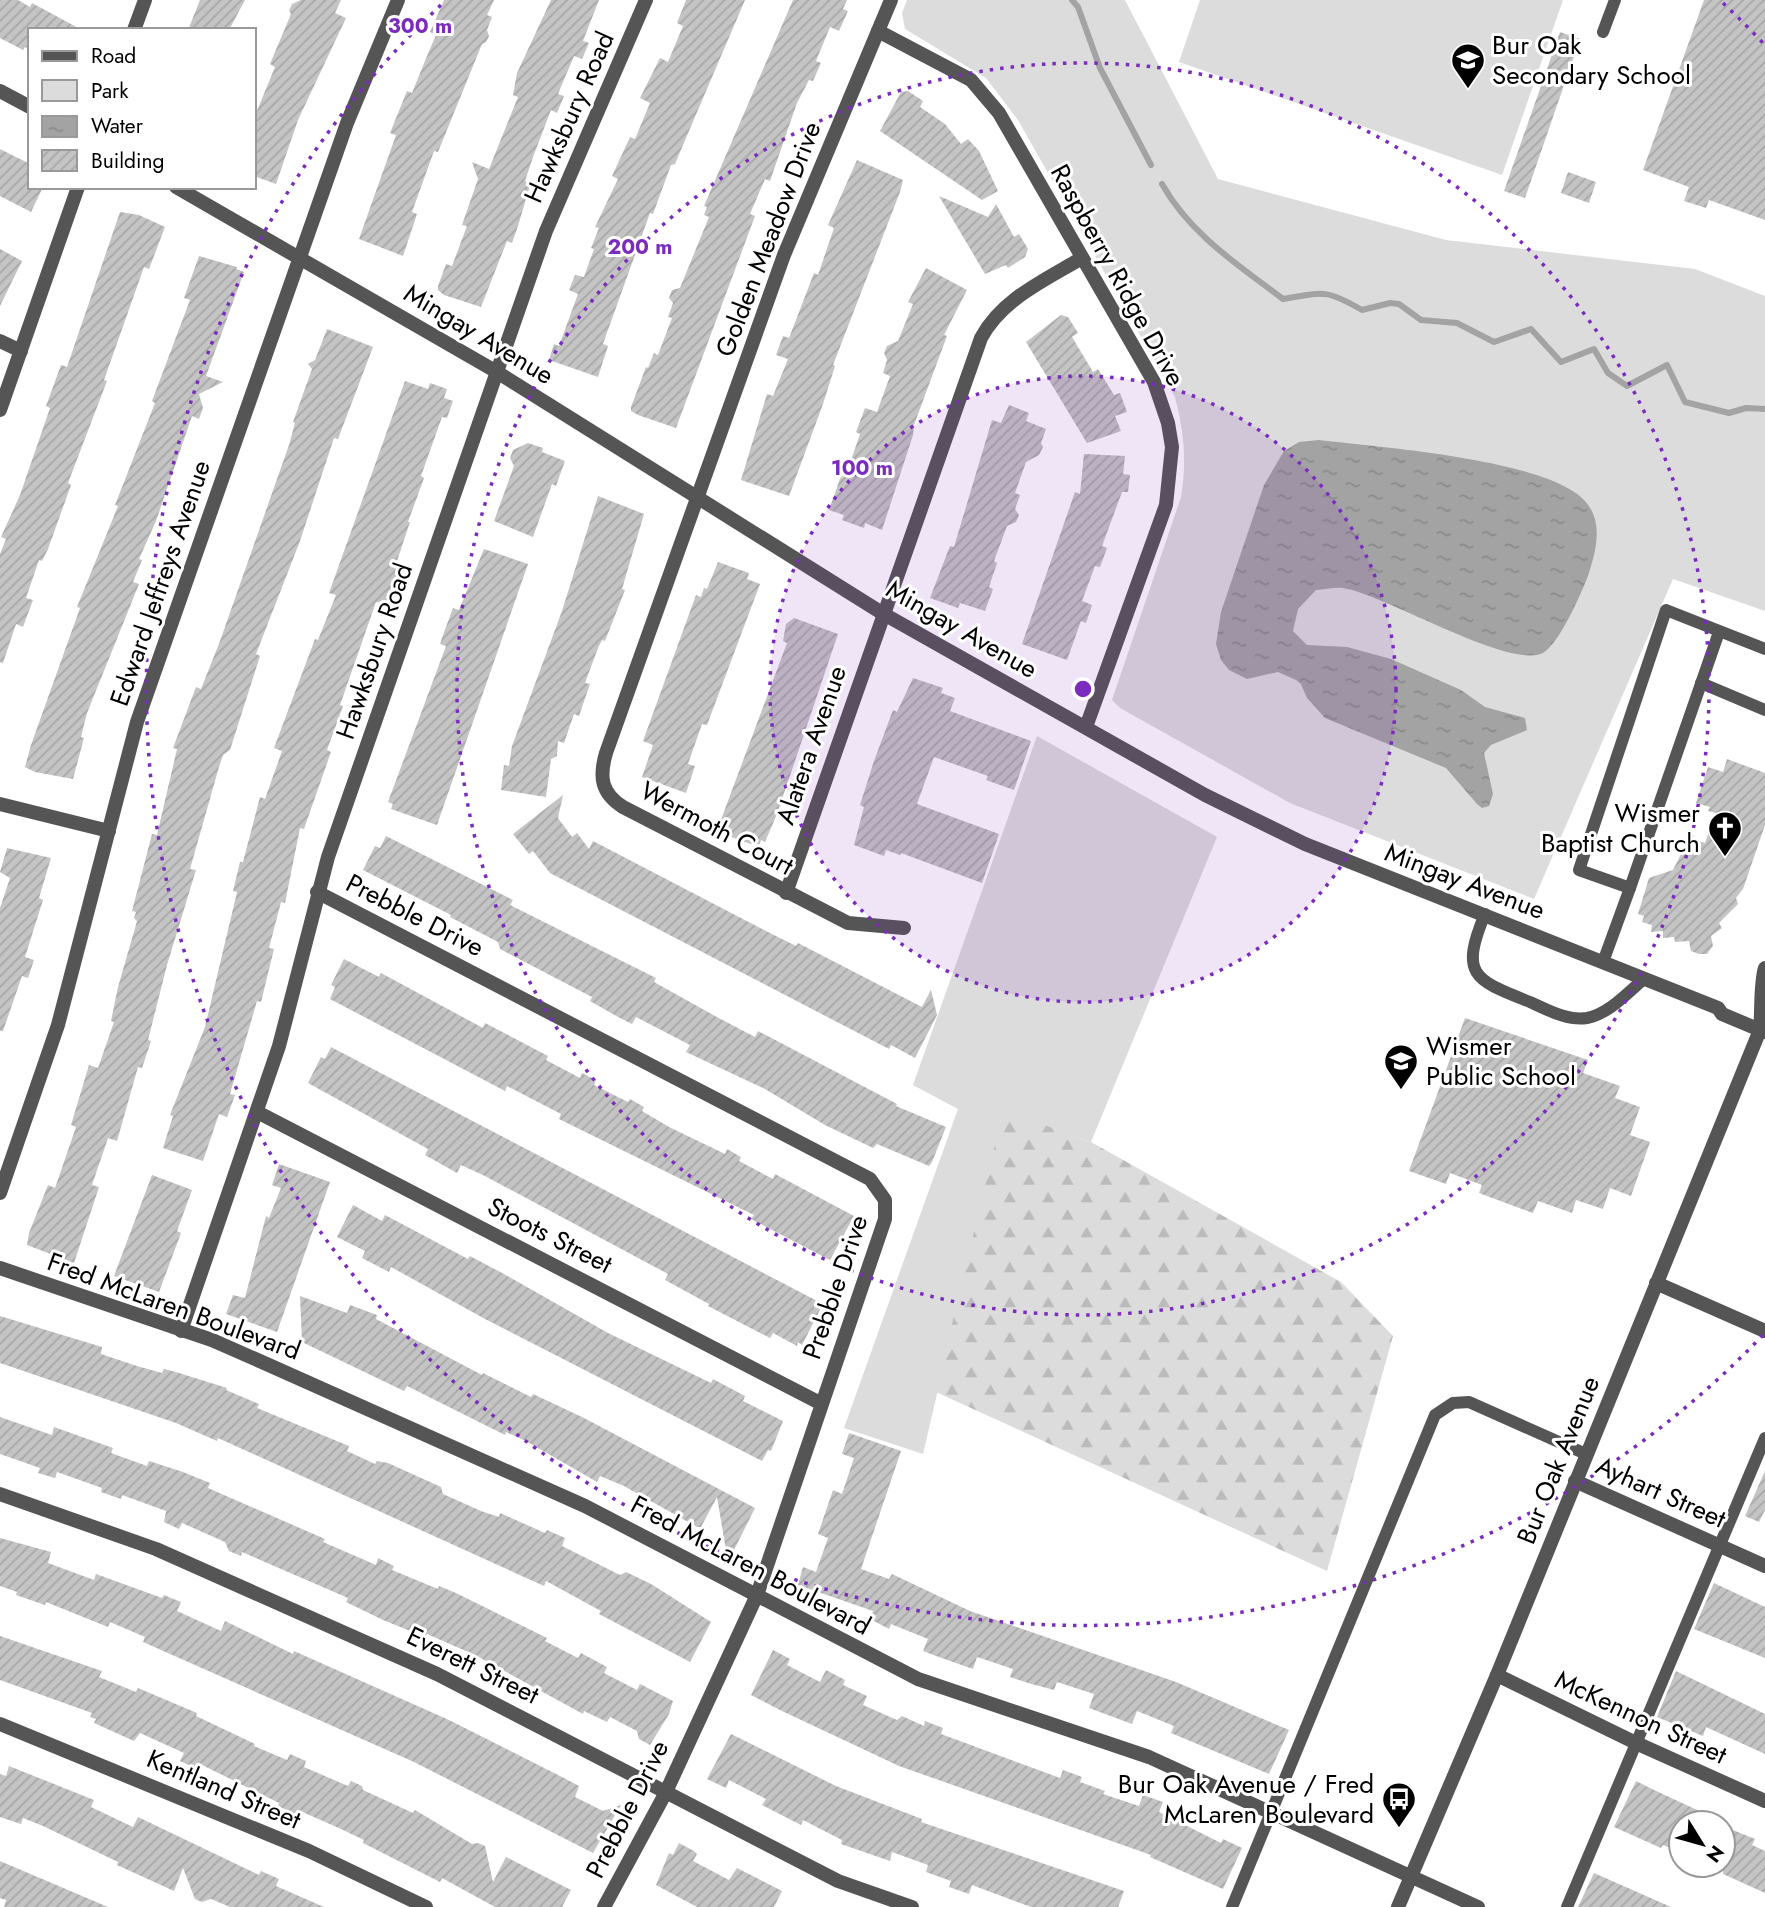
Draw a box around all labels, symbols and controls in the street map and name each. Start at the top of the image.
text: 300 m [388,11,452,41]
street label: Hawksbury Road [514,25,624,209]
place label: Bur Oak Secondary School [1492,26,1691,94]
legend [28,28,256,189]
text: Road [91,41,136,71]
school or university icon: Bur Oak Secondary School [1449,41,1487,90]
text: Park [91,76,129,106]
text: Water [91,111,144,141]
street label: Golden Meadow Drive [706,116,830,362]
text: Building [91,146,164,176]
street label: Raspberry Ridge Drive [1041,157,1195,393]
text: 200 m [607,232,673,262]
street label: Mingay Avenue [397,274,561,394]
text: 100 m [831,453,893,483]
street label: Edward Jeffreys Avenue [100,455,220,711]
street label: Hawksbury Road [326,558,422,744]
street label: Mingay Avenue [879,570,1045,688]
street label: Alatera Avenue [766,661,856,829]
centre of rings [1071,677,1095,701]
street label: Wermoth Court [633,772,801,885]
place label: Wismer Baptist Church [1541,794,1700,862]
church icon: Wismer Baptist Church [1706,809,1744,858]
street label: Mingay Avenue [1379,833,1551,929]
street label: Prebble Drive [339,864,491,966]
place label: Wismer Public School [1426,1027,1576,1095]
school or university icon: Wismer Public School [1382,1042,1420,1091]
street label: Stoots Street [481,1187,620,1283]
street label: Prebble Drive [793,1210,877,1364]
street label: Fred McLaren Boulevard [42,1242,306,1370]
street label: Bur Oak Avenue [1507,1370,1609,1550]
street label: Ayhart Street [1590,1446,1733,1538]
street label: Fred McLaren Boulevard [624,1486,878,1644]
street label: Everett Street [400,1617,546,1714]
street label: McKennon Street [1549,1661,1734,1774]
street label: Prebble Drive [576,1733,678,1885]
street label: Kentland Street [141,1739,308,1839]
place label: Bur Oak Avenue / Fred McLaren Boulevard [1118,1765,1374,1833]
bus stop icon: Bur Oak Avenue / Fred McLaren Boulevard [1380,1780,1418,1829]
north arrow [1667,1809,1737,1879]
text: N [1700,1840,1731,1868]

